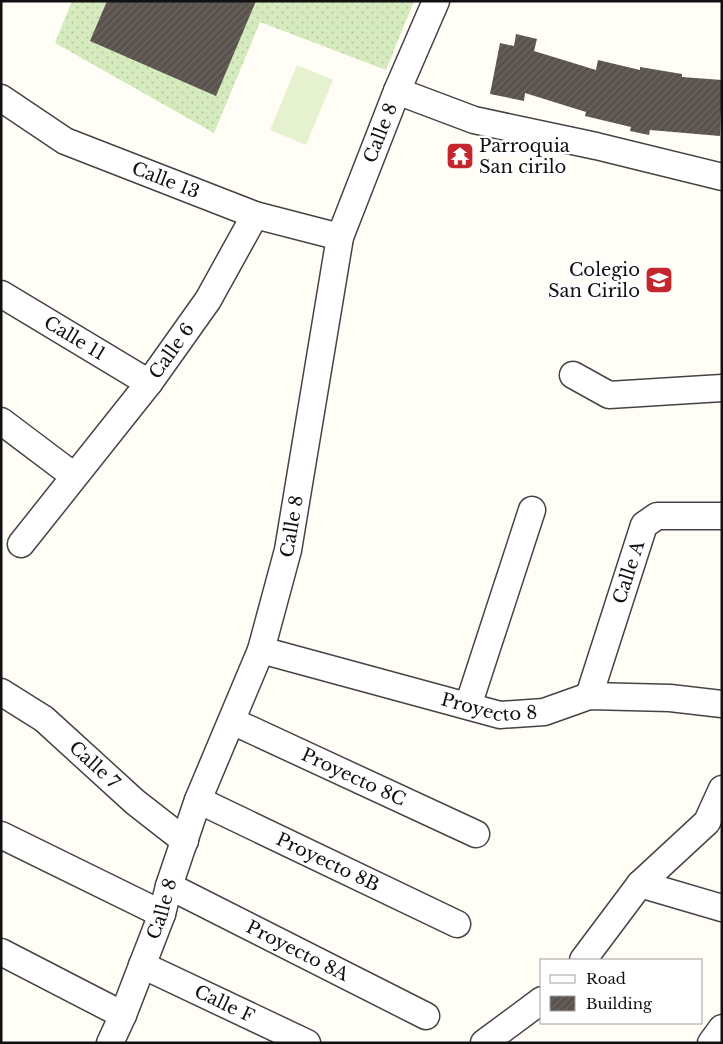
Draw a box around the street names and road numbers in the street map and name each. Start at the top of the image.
street label: Calle 8 [359,100,402,166]
street label: Calle 13 [129,157,203,203]
street label: Calle 11 [40,311,109,365]
street label: Calle 6 [145,319,199,383]
street label: Calle 8 [275,494,308,560]
street label: Calle A [608,537,650,606]
street label: Proyecto 8 [439,688,538,726]
street label: Calle 7 [65,736,125,794]
street label: Proyecto 8C [298,744,409,811]
street label: Proyecto 8B [273,828,383,896]
street label: Calle 8 [142,876,182,943]
street label: Proyecto 8A [243,916,353,987]
street label: Calle F [191,980,258,1027]

